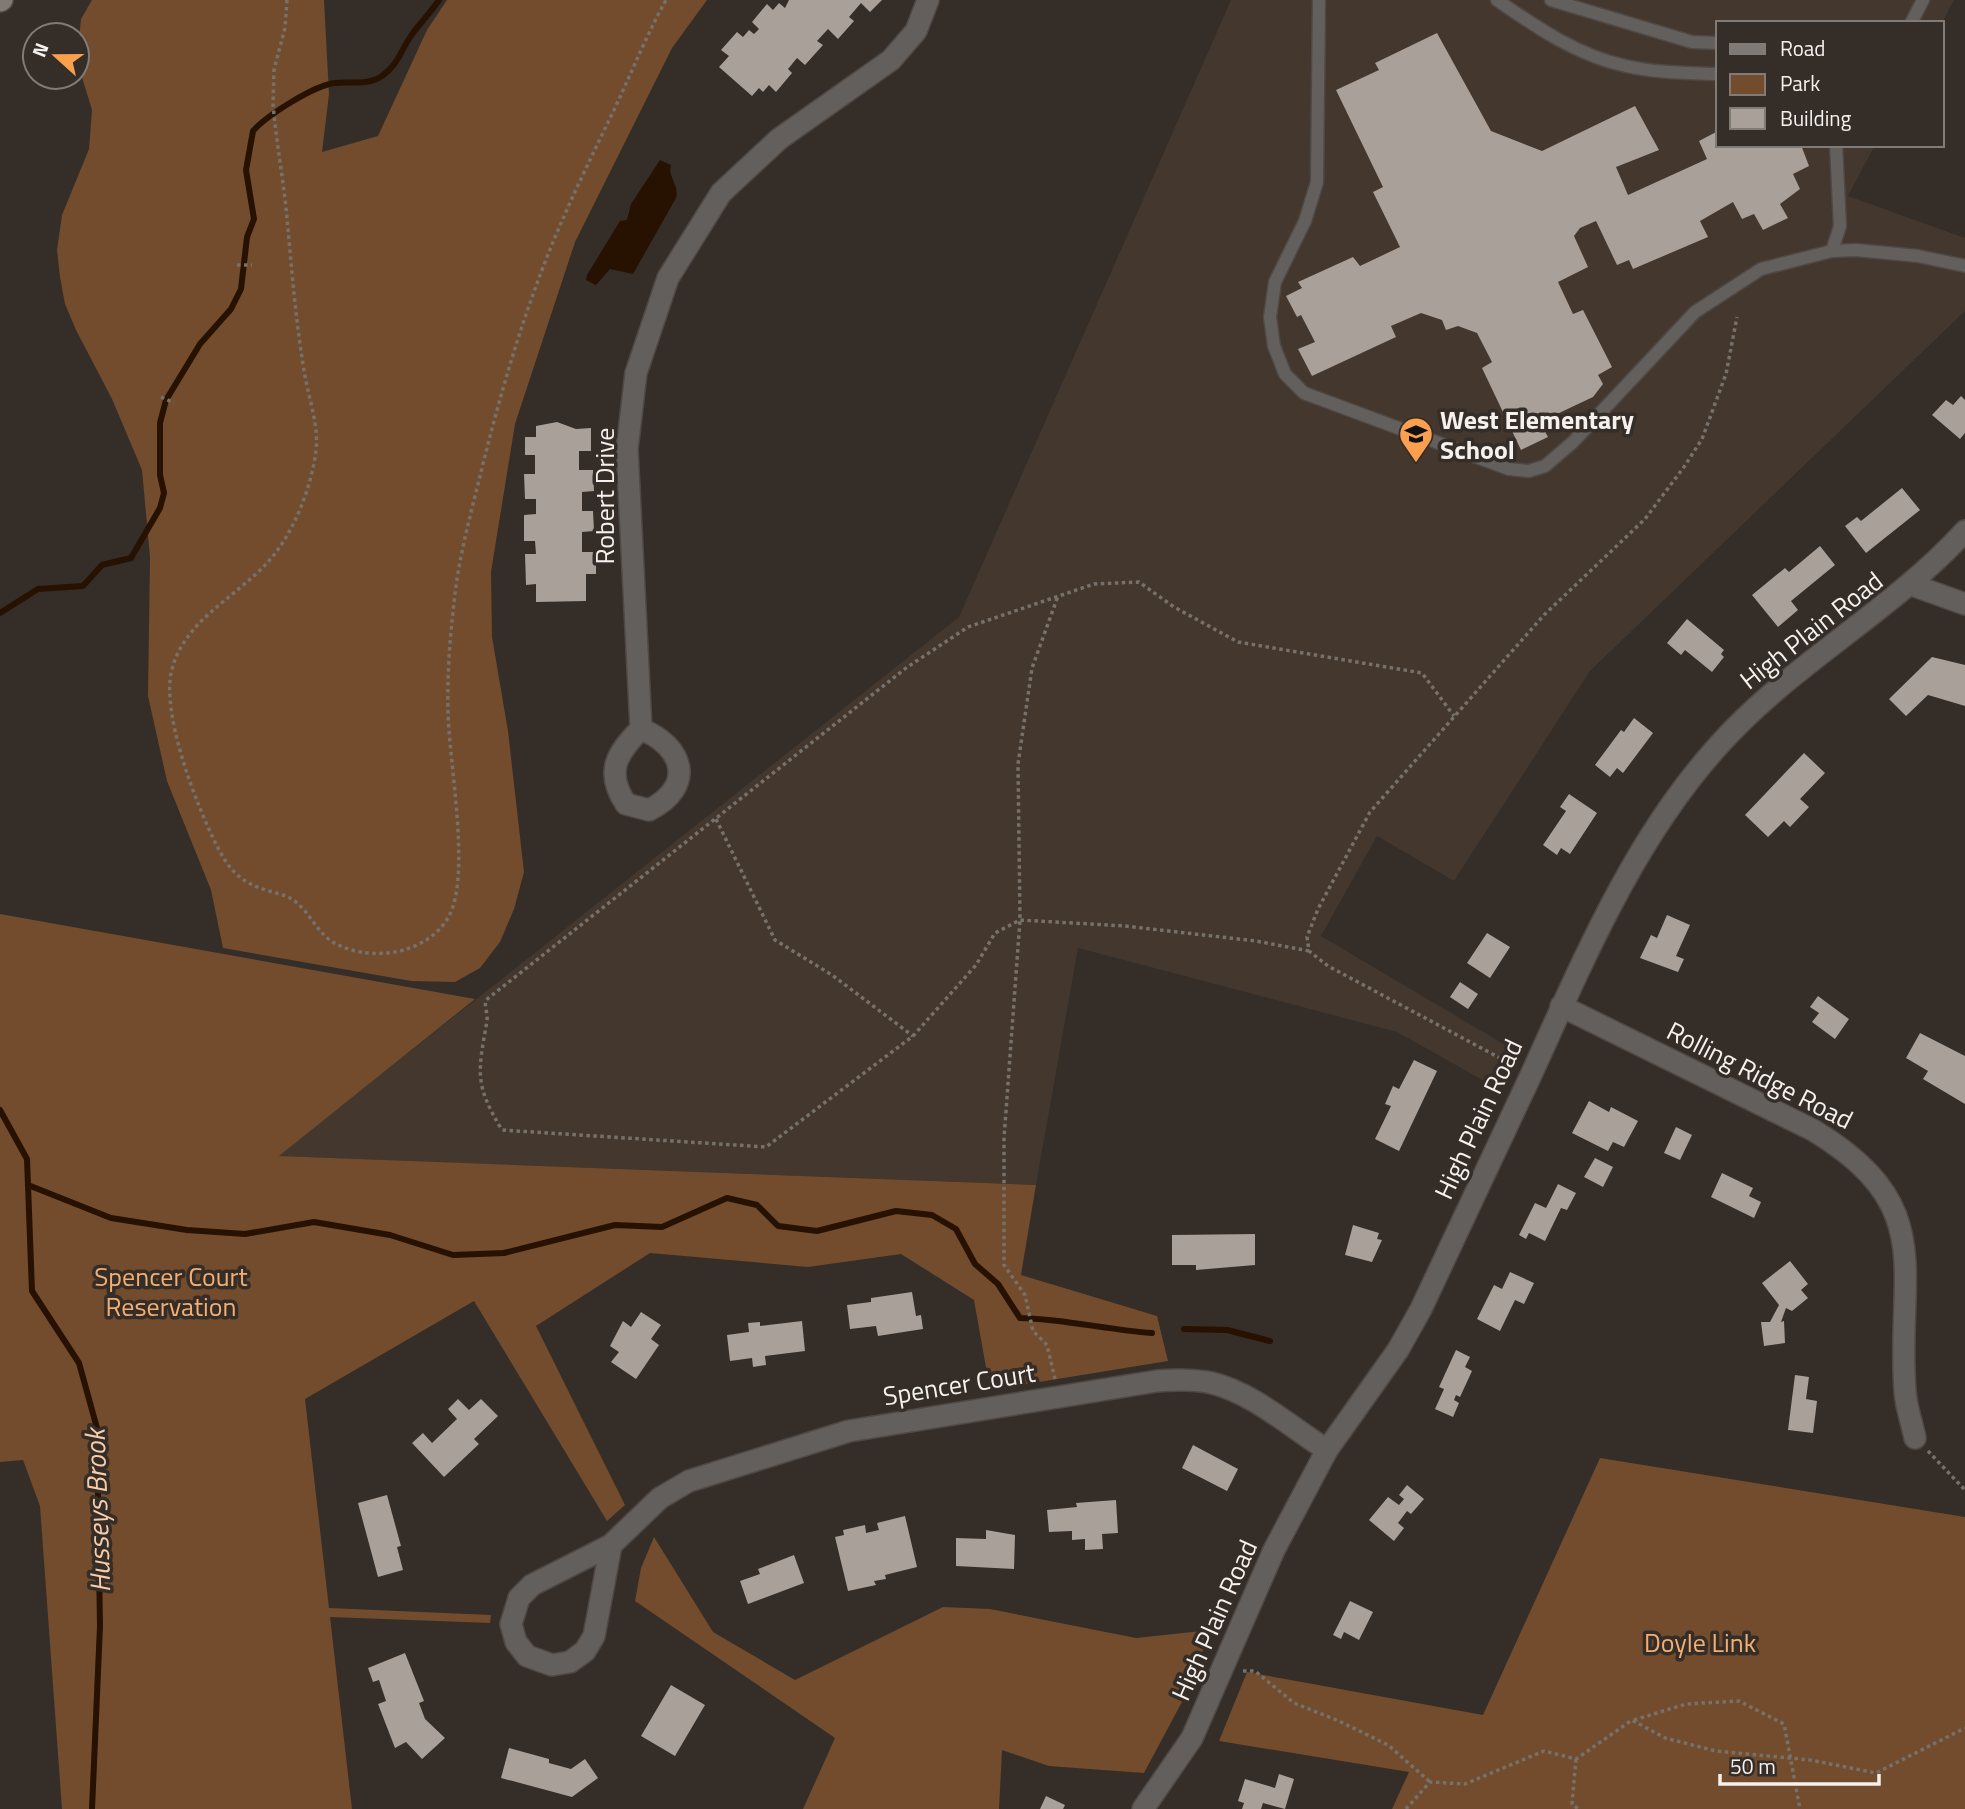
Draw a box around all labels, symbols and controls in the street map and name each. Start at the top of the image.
north arrow [21,21,91,91]
legend [1716,21,1944,147]
text: Road [1780,32,1825,64]
text: N [24,38,56,61]
text: Park [1780,67,1820,99]
text: Building [1780,102,1852,134]
place label: West Elementary School [1440,400,1634,469]
school or university icon: West Elementary School [1397,415,1435,464]
street label: Robert Drive [585,427,624,565]
street label: High Plain Road [1731,562,1891,698]
street label: Rolling Ridge Road [1660,1011,1860,1139]
street label: High Plain Road [1424,1033,1532,1205]
park label: Spencer Court Reservation [94,1257,248,1326]
street label: Spencer Court [880,1353,1038,1415]
water label: Husseys Brook [73,1425,121,1593]
street label: High Plain Road [1161,1533,1267,1707]
park label: Doyle Link [1644,1623,1756,1662]
scale bar [1720,1742,1879,1786]
text: 50 m [1730,1750,1776,1782]

